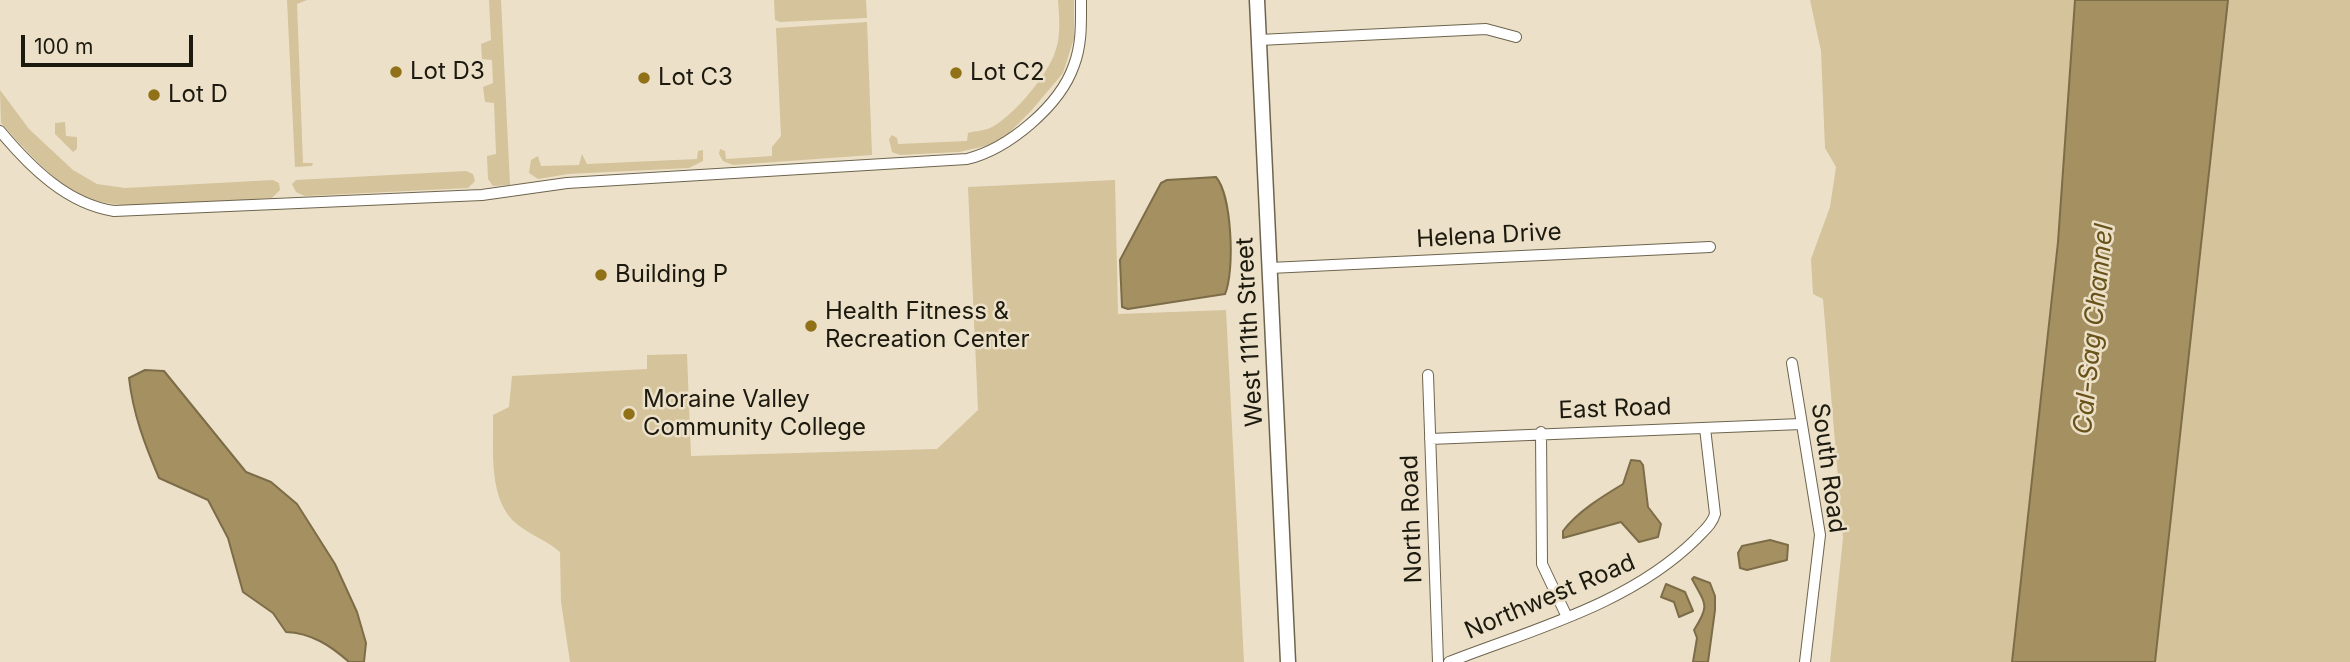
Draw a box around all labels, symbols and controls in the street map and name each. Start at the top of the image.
scale bar [24,21,196,65]
text: 100 m [34,34,93,59]
place label: Lot D3 [410,58,485,86]
place label: Lot C2 [970,59,1045,87]
marker: Lot D3 [388,64,404,80]
place label: Lot C3 [658,64,733,92]
marker: Lot C2 [948,65,964,81]
marker: Lot C3 [636,70,652,86]
place label: Lot D [168,81,228,109]
marker: Lot D [146,87,162,103]
street label: Helena Drive [1416,218,1562,254]
water label: Cal-Sag Channel [2067,222,2121,436]
street label: West 111th Street [1231,236,1269,428]
place label: Building P [615,261,728,289]
marker: Building P [593,267,609,283]
place label: Health Fitness & Recreation Center [825,298,1029,354]
marker: Health Fitness & Recreation Center [803,318,819,334]
place label: Moraine Valley Community College [643,386,866,442]
street label: East Road [1558,393,1672,425]
street label: South Road [1805,401,1851,535]
marker: Moraine Valley Community College [621,406,637,422]
street label: North Road [1395,454,1429,584]
street label: Northwest Road [1460,548,1640,646]

